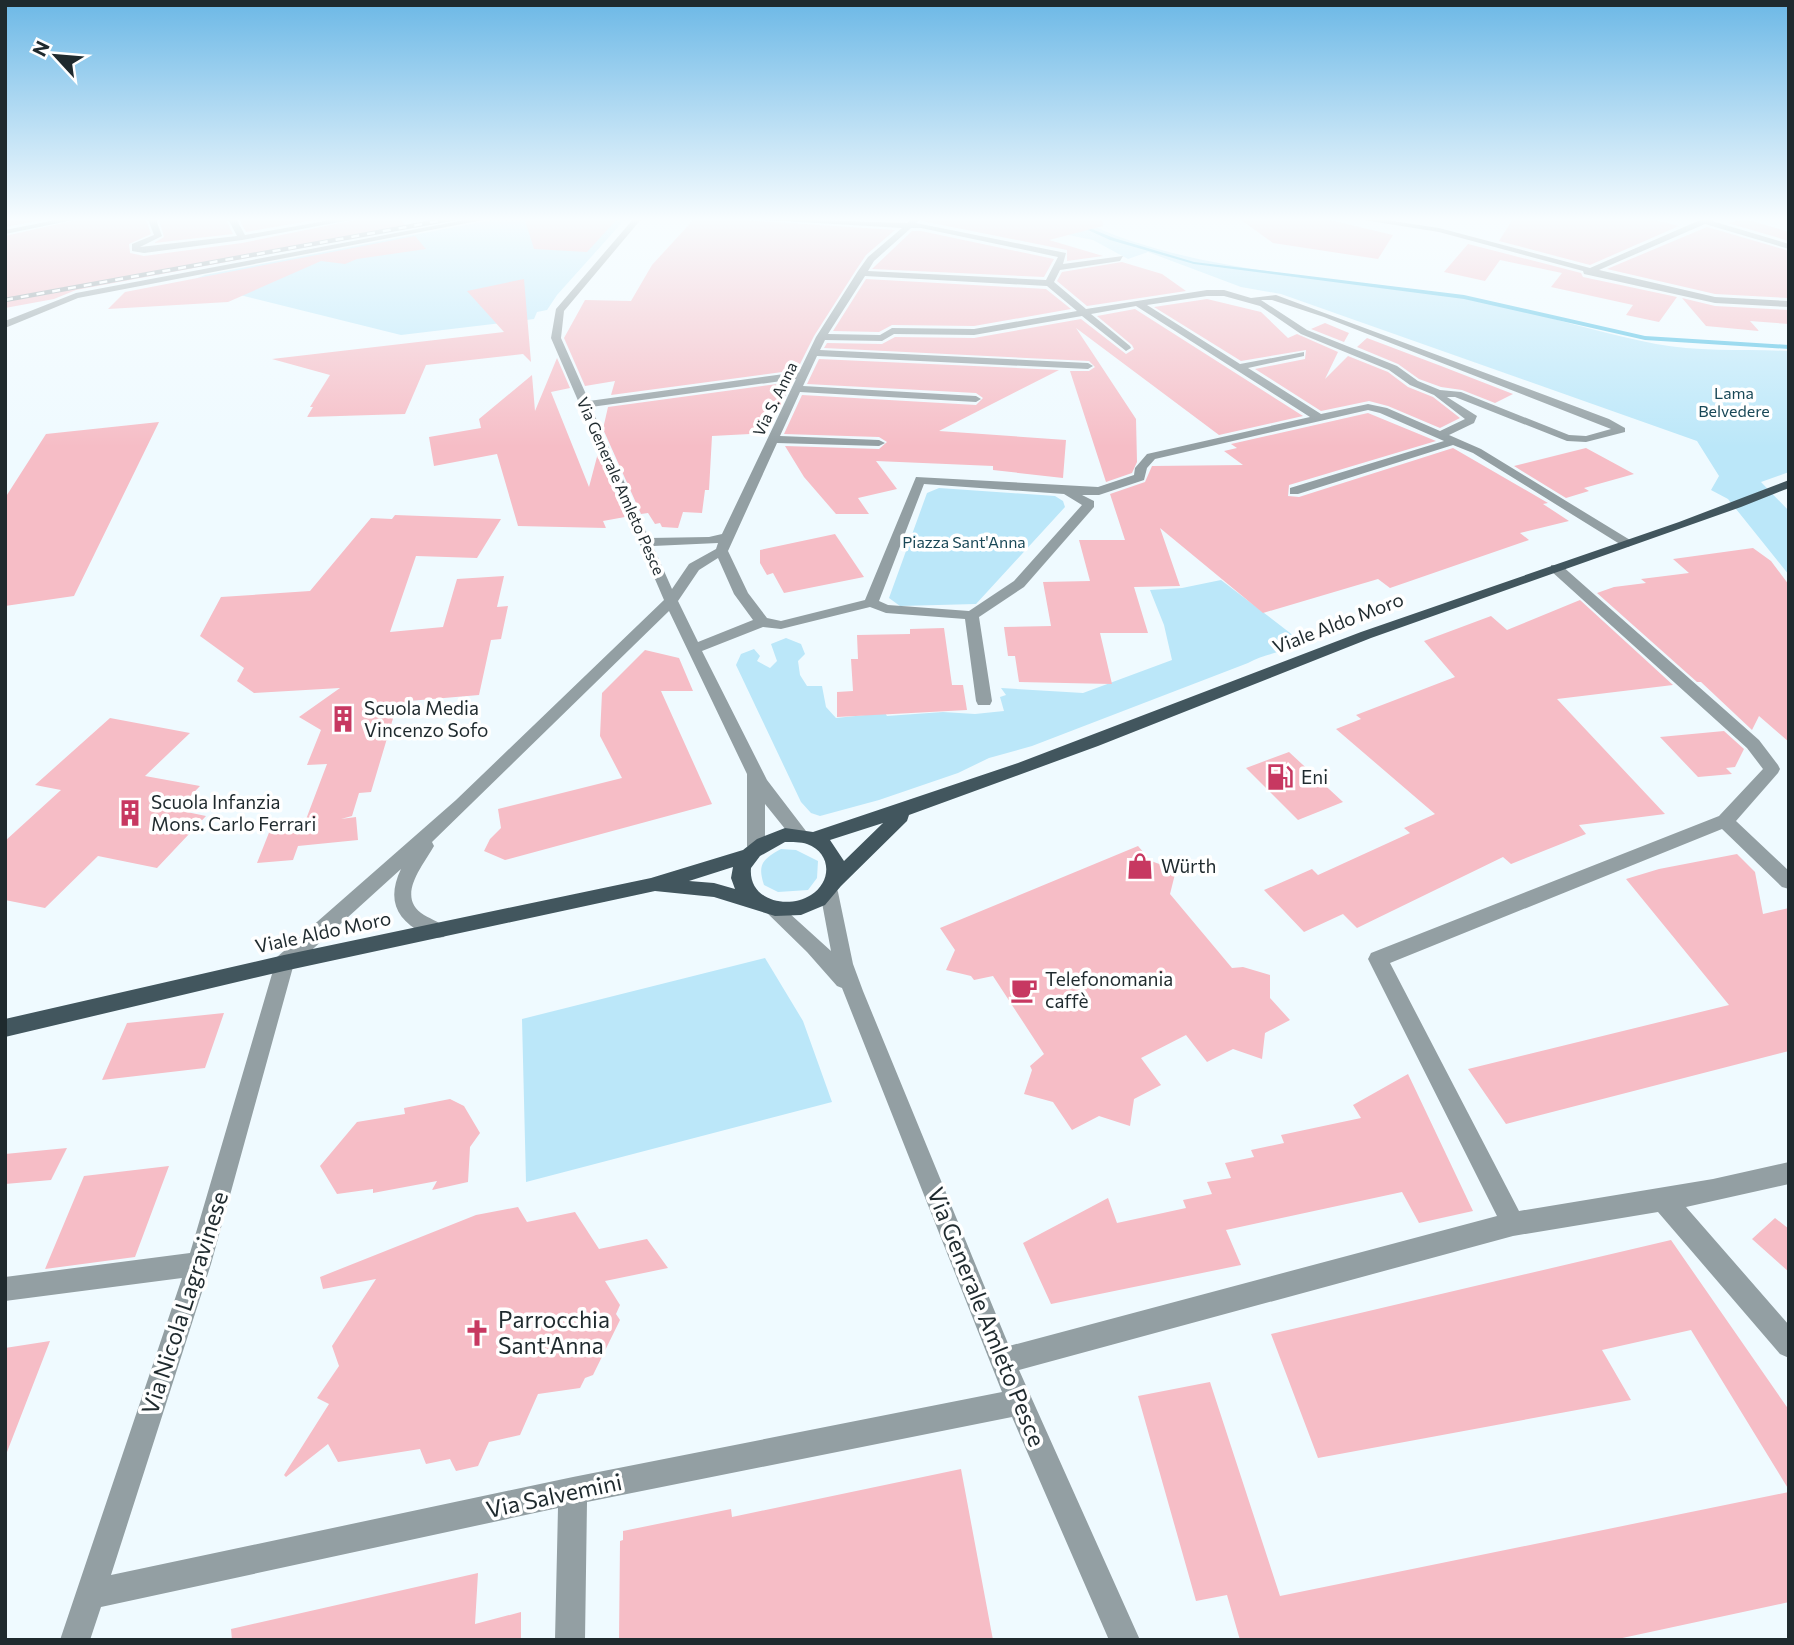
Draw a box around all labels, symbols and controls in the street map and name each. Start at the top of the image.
north arrow [21,21,91,91]
text: N [27,37,54,60]
street label: Via S. Anna [748,358,801,439]
park label: Lama Belvedere [1698,383,1770,420]
street label: Via Generale Amleto Pesce [574,394,669,578]
park label: Piazza Sant'Anna [902,532,1026,551]
street label: Viale Aldo Moro [1269,587,1407,658]
place label: Scuola Media Vincenzo Sofo [364,696,488,741]
building icon: Scuola Media Vincenzo Sofo [328,704,358,734]
fuel station icon: Eni [1265,762,1295,792]
place label: Eni [1301,765,1328,788]
place label: Scuola Infanzia Mons. Carlo Ferrari [151,790,316,835]
building icon: Scuola Infanzia Mons. Carlo Ferrari [115,798,145,828]
shop icon: Würth [1125,851,1155,881]
place label: Würth [1161,854,1216,877]
street label: Viale Aldo Moro [253,906,393,957]
place label: Telefonomania caffè [1045,967,1173,1012]
cafe icon: Telefonomania caffè [1009,975,1039,1005]
street label: Via Generale Amleto Pesce [922,1183,1052,1450]
street label: Via Nicola Lagravinese [135,1188,233,1418]
place label: Parrocchia Sant'Anna [498,1305,610,1359]
church icon: Parrocchia Sant'Anna [462,1318,492,1348]
street label: Via Salvemini [483,1467,624,1523]

